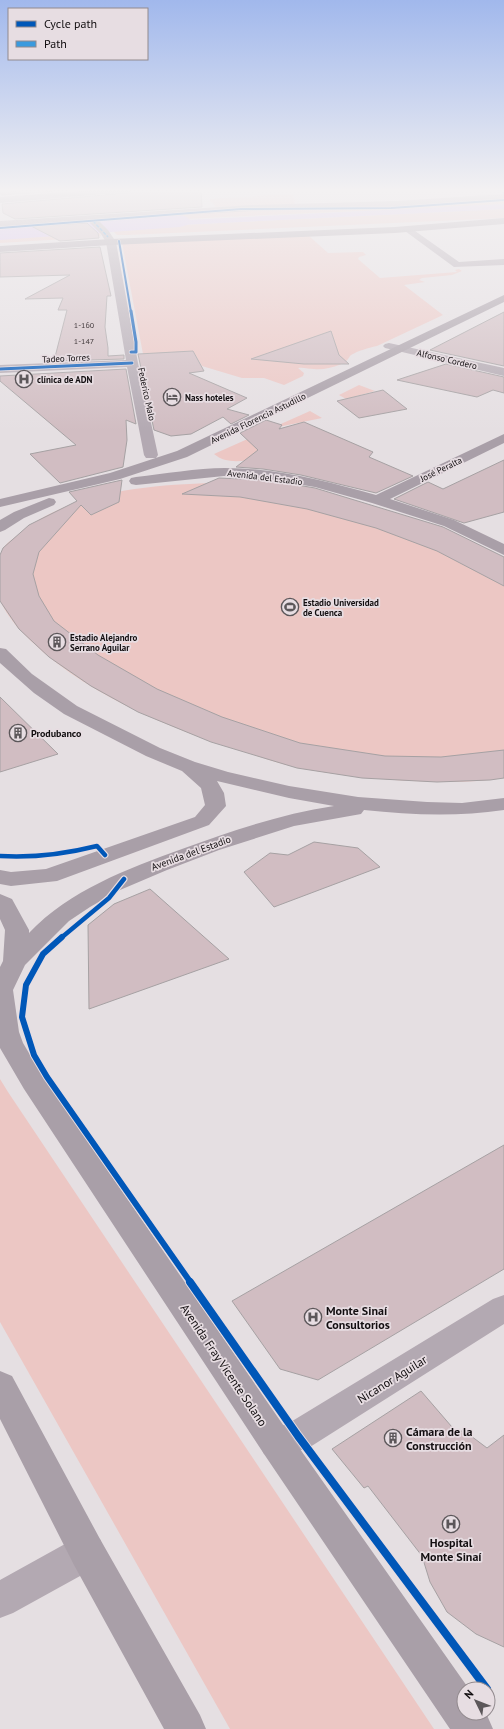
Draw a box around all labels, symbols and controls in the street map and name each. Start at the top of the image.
legend [8,8,148,60]
text: Cycle path [44,16,97,31]
text: Path [44,36,67,51]
house number: 1-160 [74,320,95,330]
house number: 1-147 [74,336,94,346]
street label: Alfonso Cordero [416,347,478,371]
street label: Tadeo Torres [42,351,90,365]
street label: Federico Malo [136,366,158,422]
hospital icon: clínica de ADN [14,369,34,389]
place label: clínica de ADN [37,374,93,385]
hotel icon: Nass hoteles [162,387,182,407]
street label: Avenida Florencia Astudillo [208,390,308,446]
place label: Nass hoteles [185,392,234,403]
street label: José Peralta [417,454,464,484]
street label: Avenida del Estadio [227,467,303,487]
sports icon: Estadio Universidad de Cuenca [280,597,300,617]
place label: Estadio Universidad de Cuenca [303,597,379,618]
building icon: Estadio Alejandro Serrano Aguilar [47,632,67,652]
place label: Estadio Alejandro Serrano Aguilar [70,632,138,653]
building icon: Produbanco [8,723,28,743]
place label: Produbanco [31,727,82,740]
street label: Avenida del Estadio [149,833,233,873]
street label: Avenida Fray Vicente Solano [177,1301,271,1429]
place label: Monte Sinaí Consultorios [326,1303,390,1332]
hospital icon: Monte Sinaí Consultorios [303,1307,323,1327]
street label: Nicanor Aguilar [354,1352,430,1406]
place label: Cámara de la Construcción [406,1424,473,1453]
building icon: Cámara de la Construcción [383,1428,403,1448]
hospital icon: Hospital Monte Sinaí [441,1514,461,1534]
place label: Hospital Monte Sinaí [420,1535,482,1564]
north arrow [456,1681,496,1721]
text: N [461,1687,476,1702]

